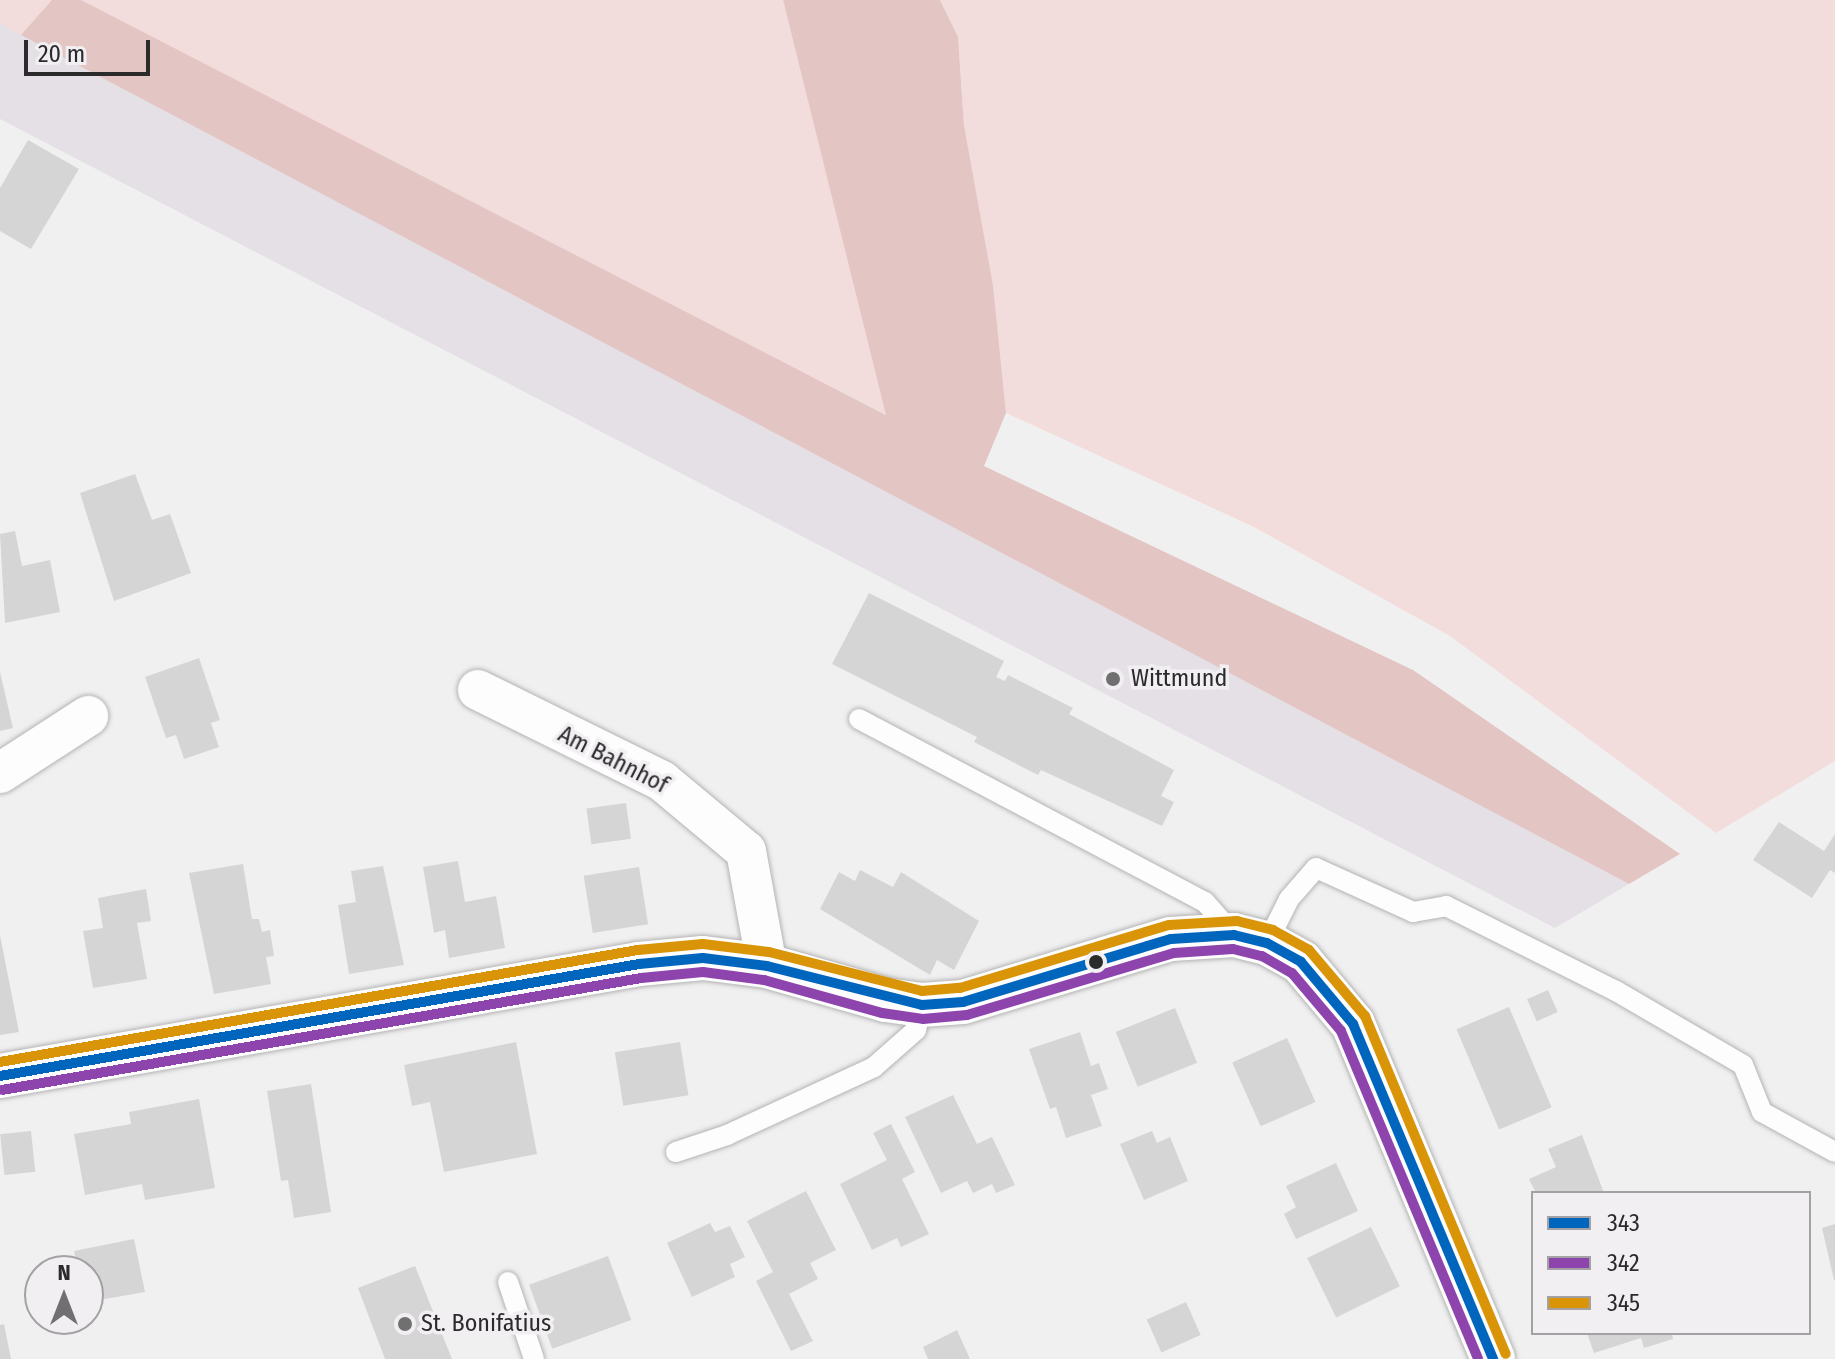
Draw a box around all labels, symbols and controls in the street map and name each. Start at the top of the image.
scale bar [28,24,154,74]
text: 20 m [38,40,85,68]
place label: Wittmund [1131,665,1227,693]
marker: Wittmund [1102,668,1124,690]
street label: Am Bahnhof [553,720,673,800]
unlabelled marker [1088,954,1104,970]
legend [1531,1191,1811,1335]
text: 343 [1607,1209,1640,1237]
text: 342 [1607,1249,1640,1277]
north arrow [24,1255,104,1335]
text: N [57,1259,71,1286]
text: 345 [1607,1289,1640,1317]
place label: St. Bonifatius [421,1310,551,1338]
marker: St. Bonifatius [396,1315,414,1333]

